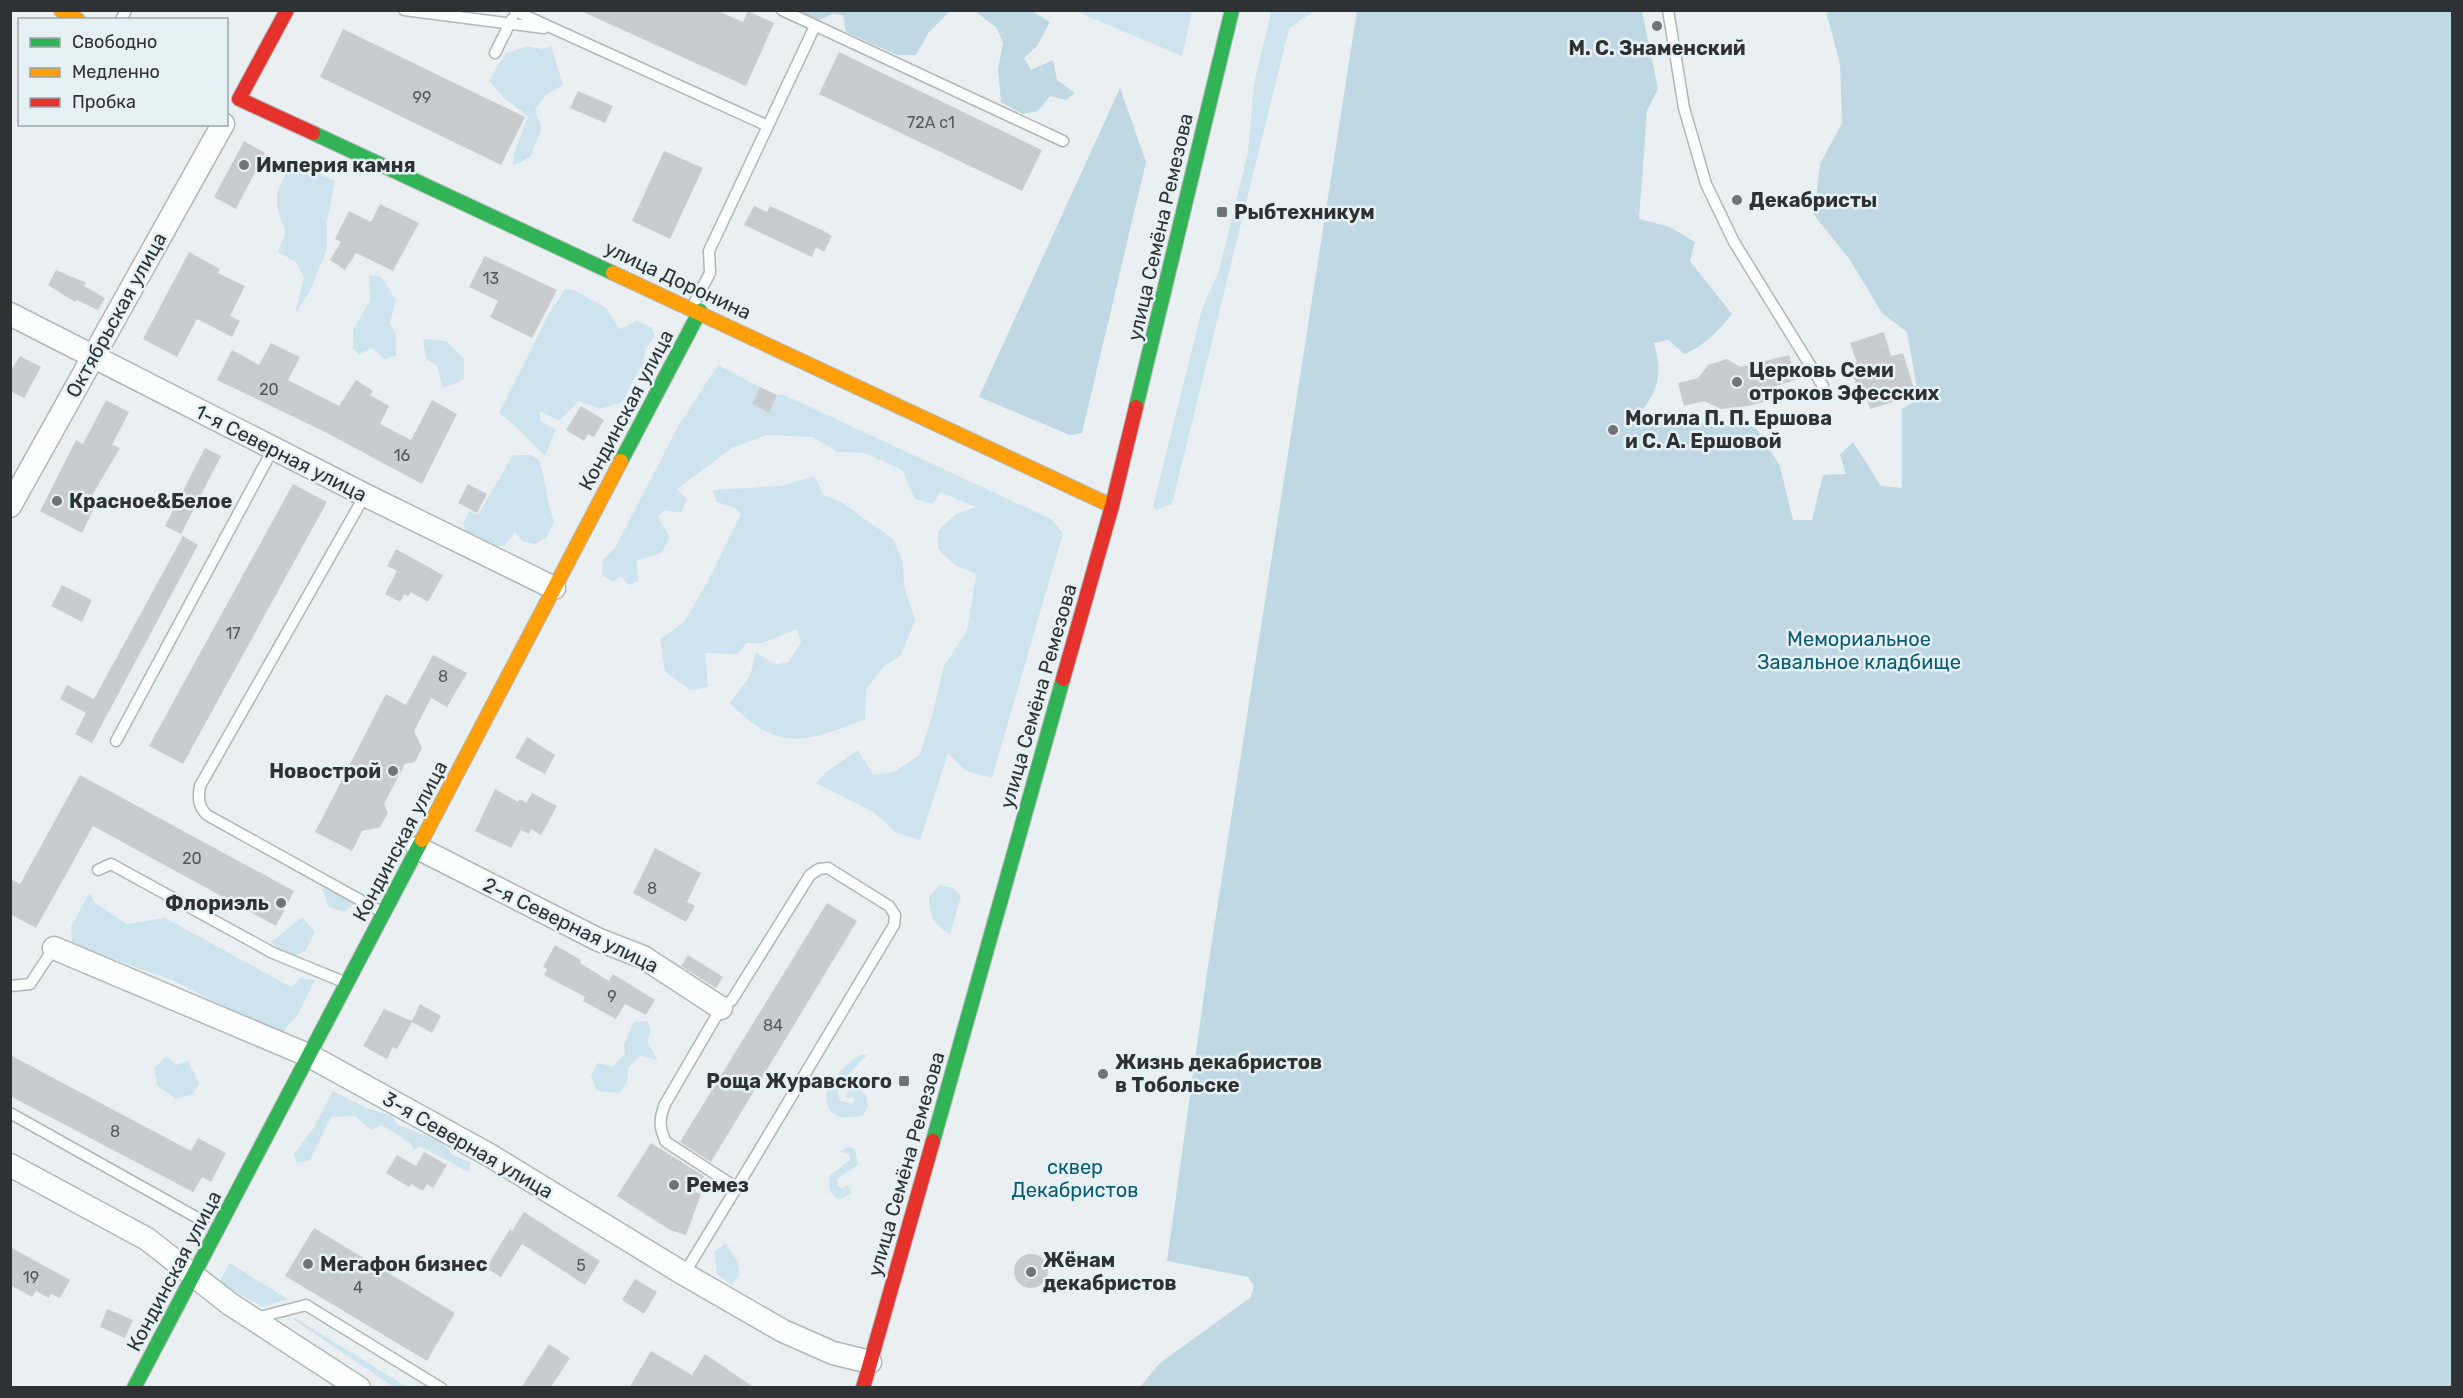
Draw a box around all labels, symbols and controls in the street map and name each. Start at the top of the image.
legend [18,18,228,126]
marker: М. С. Знаменский [1650,19,1664,33]
text: Свободно [72,31,157,53]
place label: М. С. Знаменский [1569,36,1745,60]
text: Медленно [72,61,160,83]
house number: 99 [413,88,431,107]
text: Пробка [72,91,136,113]
street label: улица Семёна Ремезова [1122,111,1198,343]
house number: 72А с1 [907,113,955,132]
place label: Империя камня [256,153,416,177]
marker: Империя камня [237,158,251,172]
place label: Декабристы [1749,188,1877,212]
marker: Декабристы [1730,193,1744,207]
place label: Рыбтехникум [1234,200,1375,224]
marker: Рыбтехникум [1215,205,1229,219]
street label: Октябрьская улица [61,228,171,402]
street label: улица Доронина [601,236,755,324]
house number: 13 [483,269,499,288]
street label: Кондинская улица [574,326,678,494]
place label: Церковь Семи отроков Эфесских [1749,358,1940,405]
marker: Церковь Семи отроков Эфесских [1730,375,1744,389]
house number: 20 [259,380,279,399]
street label: 1-я Северная улица [191,399,371,507]
place label: Могила П. П. Ершова и С. А. Ершовой [1625,406,1832,453]
marker: Могила П. П. Ершова и С. А. Ершовой [1606,423,1620,437]
house number: 16 [394,446,411,465]
place label: Красное&Белое [69,489,233,513]
marker: Красное&Белое [50,494,64,508]
street label: улица Семёна Ремезова [994,581,1082,811]
house number: 17 [225,624,241,643]
park label: Мемориальное Завальное кладбище [1757,627,1961,674]
house number: 8 [438,667,448,686]
street label: Кондинская улица [348,757,452,925]
place label: Новострой [269,759,381,783]
marker: Новострой [386,764,400,778]
house number: 20 [182,849,202,868]
street label: 2-я Северная улица [479,872,663,978]
house number: 8 [647,879,657,898]
place label: Флориэль [165,891,269,915]
marker: Флориэль [274,896,288,910]
house number: 9 [607,987,617,1006]
house number: 84 [763,1016,783,1035]
street label: улица Семёна Ремезова [862,1049,950,1279]
place label: Жизнь декабристов в Тобольске [1115,1050,1322,1097]
marker: Жизнь декабристов в Тобольске [1096,1067,1110,1081]
place label: Роща Журавского [706,1069,892,1093]
marker: Роща Журавского [897,1074,911,1088]
street label: 3-я Северная улица [378,1086,558,1204]
house number: 8 [110,1122,120,1141]
park label: сквер Декабристов [1012,1155,1138,1202]
place label: Ремез [686,1173,749,1197]
marker: Ремез [667,1178,681,1192]
street label: Кондинская улица [122,1187,226,1355]
place label: Жёнам декабристов [1043,1248,1177,1295]
place label: Мегафон бизнес [320,1252,488,1276]
house number: 5 [576,1256,586,1275]
marker: Мегафон бизнес [301,1257,315,1271]
marker: Жёнам декабристов [1024,1265,1038,1279]
house number: 19 [23,1268,39,1287]
house number: 4 [353,1278,363,1297]

